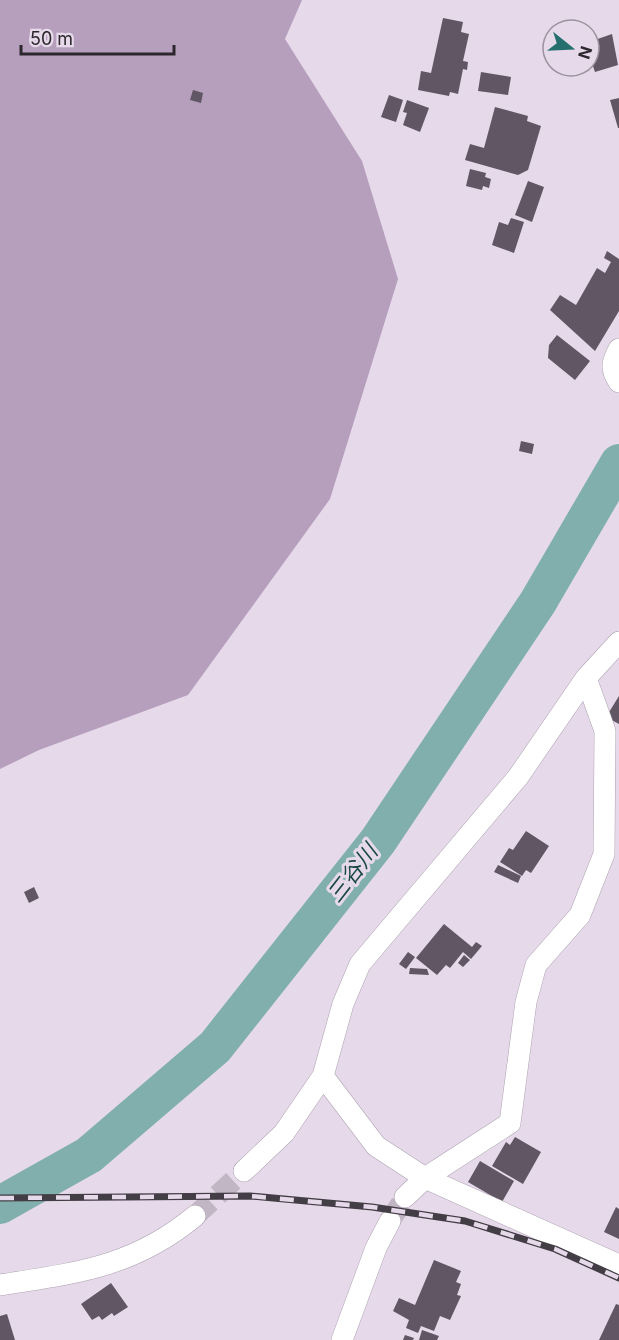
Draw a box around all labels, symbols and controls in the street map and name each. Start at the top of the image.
scale bar [21,18,174,56]
north arrow [541,18,601,78]
text: 50 m [30,28,73,49]
text: N [574,44,597,62]
water label: 三谷川 [321,837,384,907]

